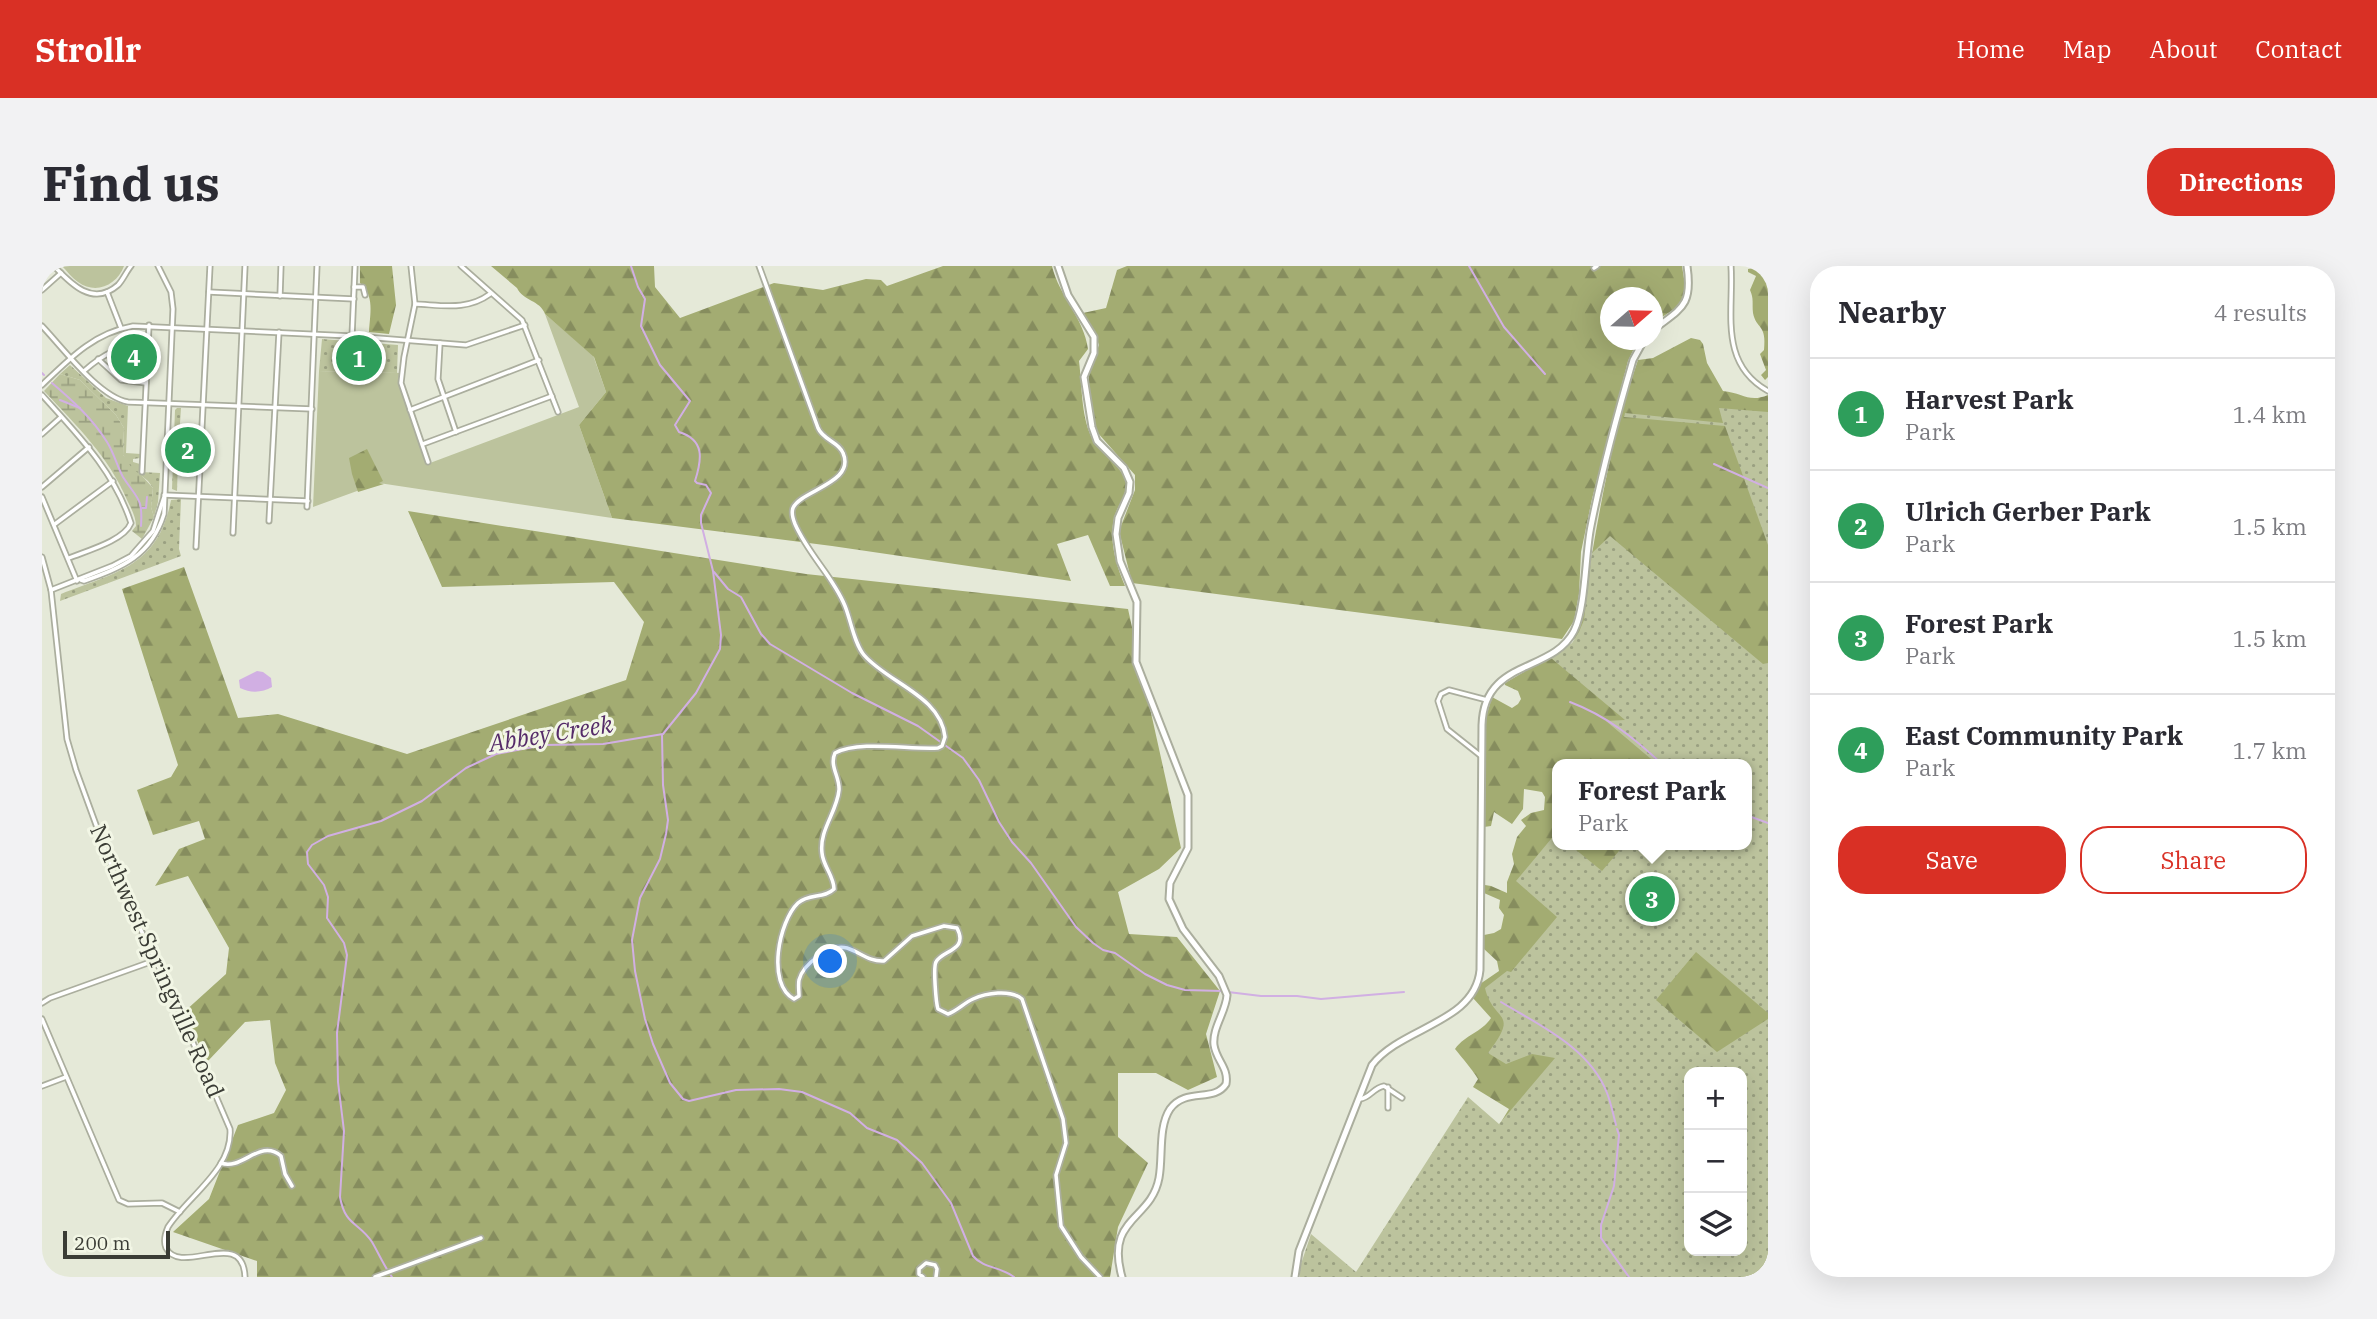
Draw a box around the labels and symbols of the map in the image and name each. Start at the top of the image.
north arrow [1600,287,1663,350]
pin: 4 [111,331,157,383]
pin: 1 [336,332,382,384]
pin: 2 [165,424,211,476]
water label: Abbey Creek [485,707,615,759]
street label: Northwest Springville Road [84,819,232,1102]
pin: 3 [1629,873,1675,925]
your location [813,944,847,978]
scale bar [63,1228,170,1260]

